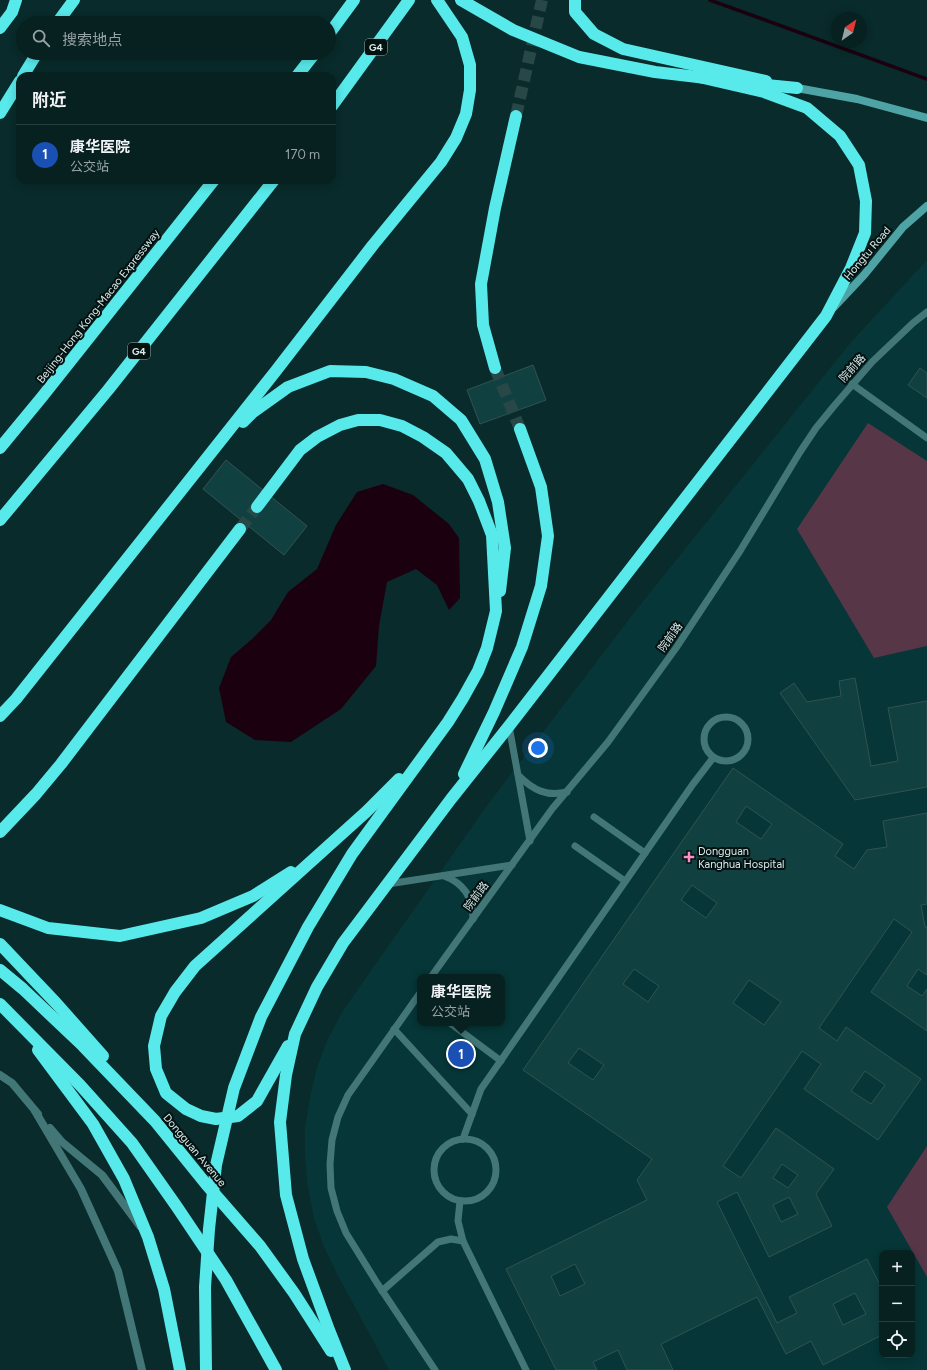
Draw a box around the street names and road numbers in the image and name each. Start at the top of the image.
road number: G4 [365,39,387,55]
street label: Hongtu Road [841,224,893,283]
street label: Beijing-Hong Kong-Macao Expressway [34,227,163,386]
road number: G4 [128,343,150,359]
street label: 院前路 [837,352,868,385]
street label: 院前路 [656,620,685,655]
street label: 院前路 [461,879,491,913]
street label: Dongguan Avenue [160,1111,229,1189]

